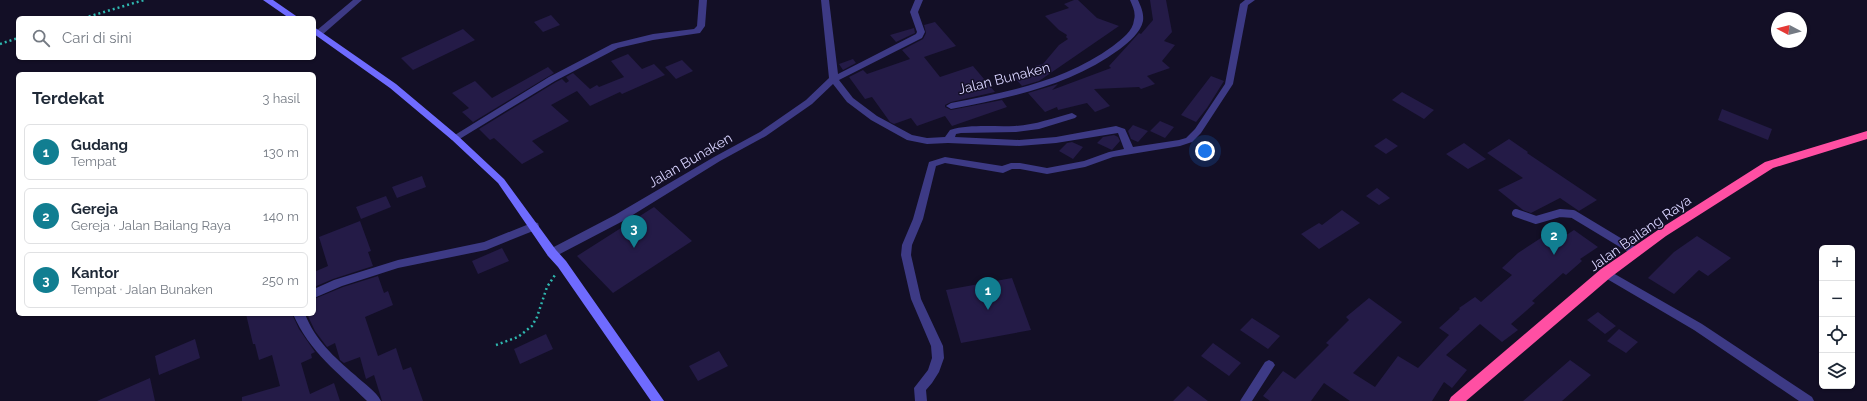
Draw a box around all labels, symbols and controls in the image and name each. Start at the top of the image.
north arrow [1771,12,1807,48]
search box [16,16,316,60]
icon: search [30,27,52,49]
text: Cari di sini [62,29,132,47]
street label: Jalan Bunaken [956,59,1052,97]
text: Terdekat [32,88,104,108]
text: 3 hasil [262,91,300,106]
street label: Jalan Bunaken [645,130,735,190]
text: Gudang [71,136,128,154]
your location [1195,141,1215,161]
text: 1 [43,145,49,160]
text: 130 m [263,145,299,160]
text: Tempat [71,154,116,169]
street label: Jalan Bailang Raya [1586,192,1694,274]
text: Gereja [71,200,118,218]
text: 2 [42,209,50,224]
text: 140 m [263,209,299,224]
pin: 3 [621,215,647,248]
text: Gereja · Jalan Bailang Raya [71,218,231,233]
pin: 2 [1541,222,1567,255]
map controls [1819,245,1855,389]
button: + [1819,245,1855,281]
text: Kantor [71,264,119,282]
text: 3 [42,273,50,288]
text: 250 m [262,273,299,288]
pin: 1 [975,277,1001,310]
button: − [1819,281,1855,317]
text: Tempat · Jalan Bunaken [71,282,213,297]
button: locate [1819,317,1855,353]
button: layers [1819,353,1855,389]

